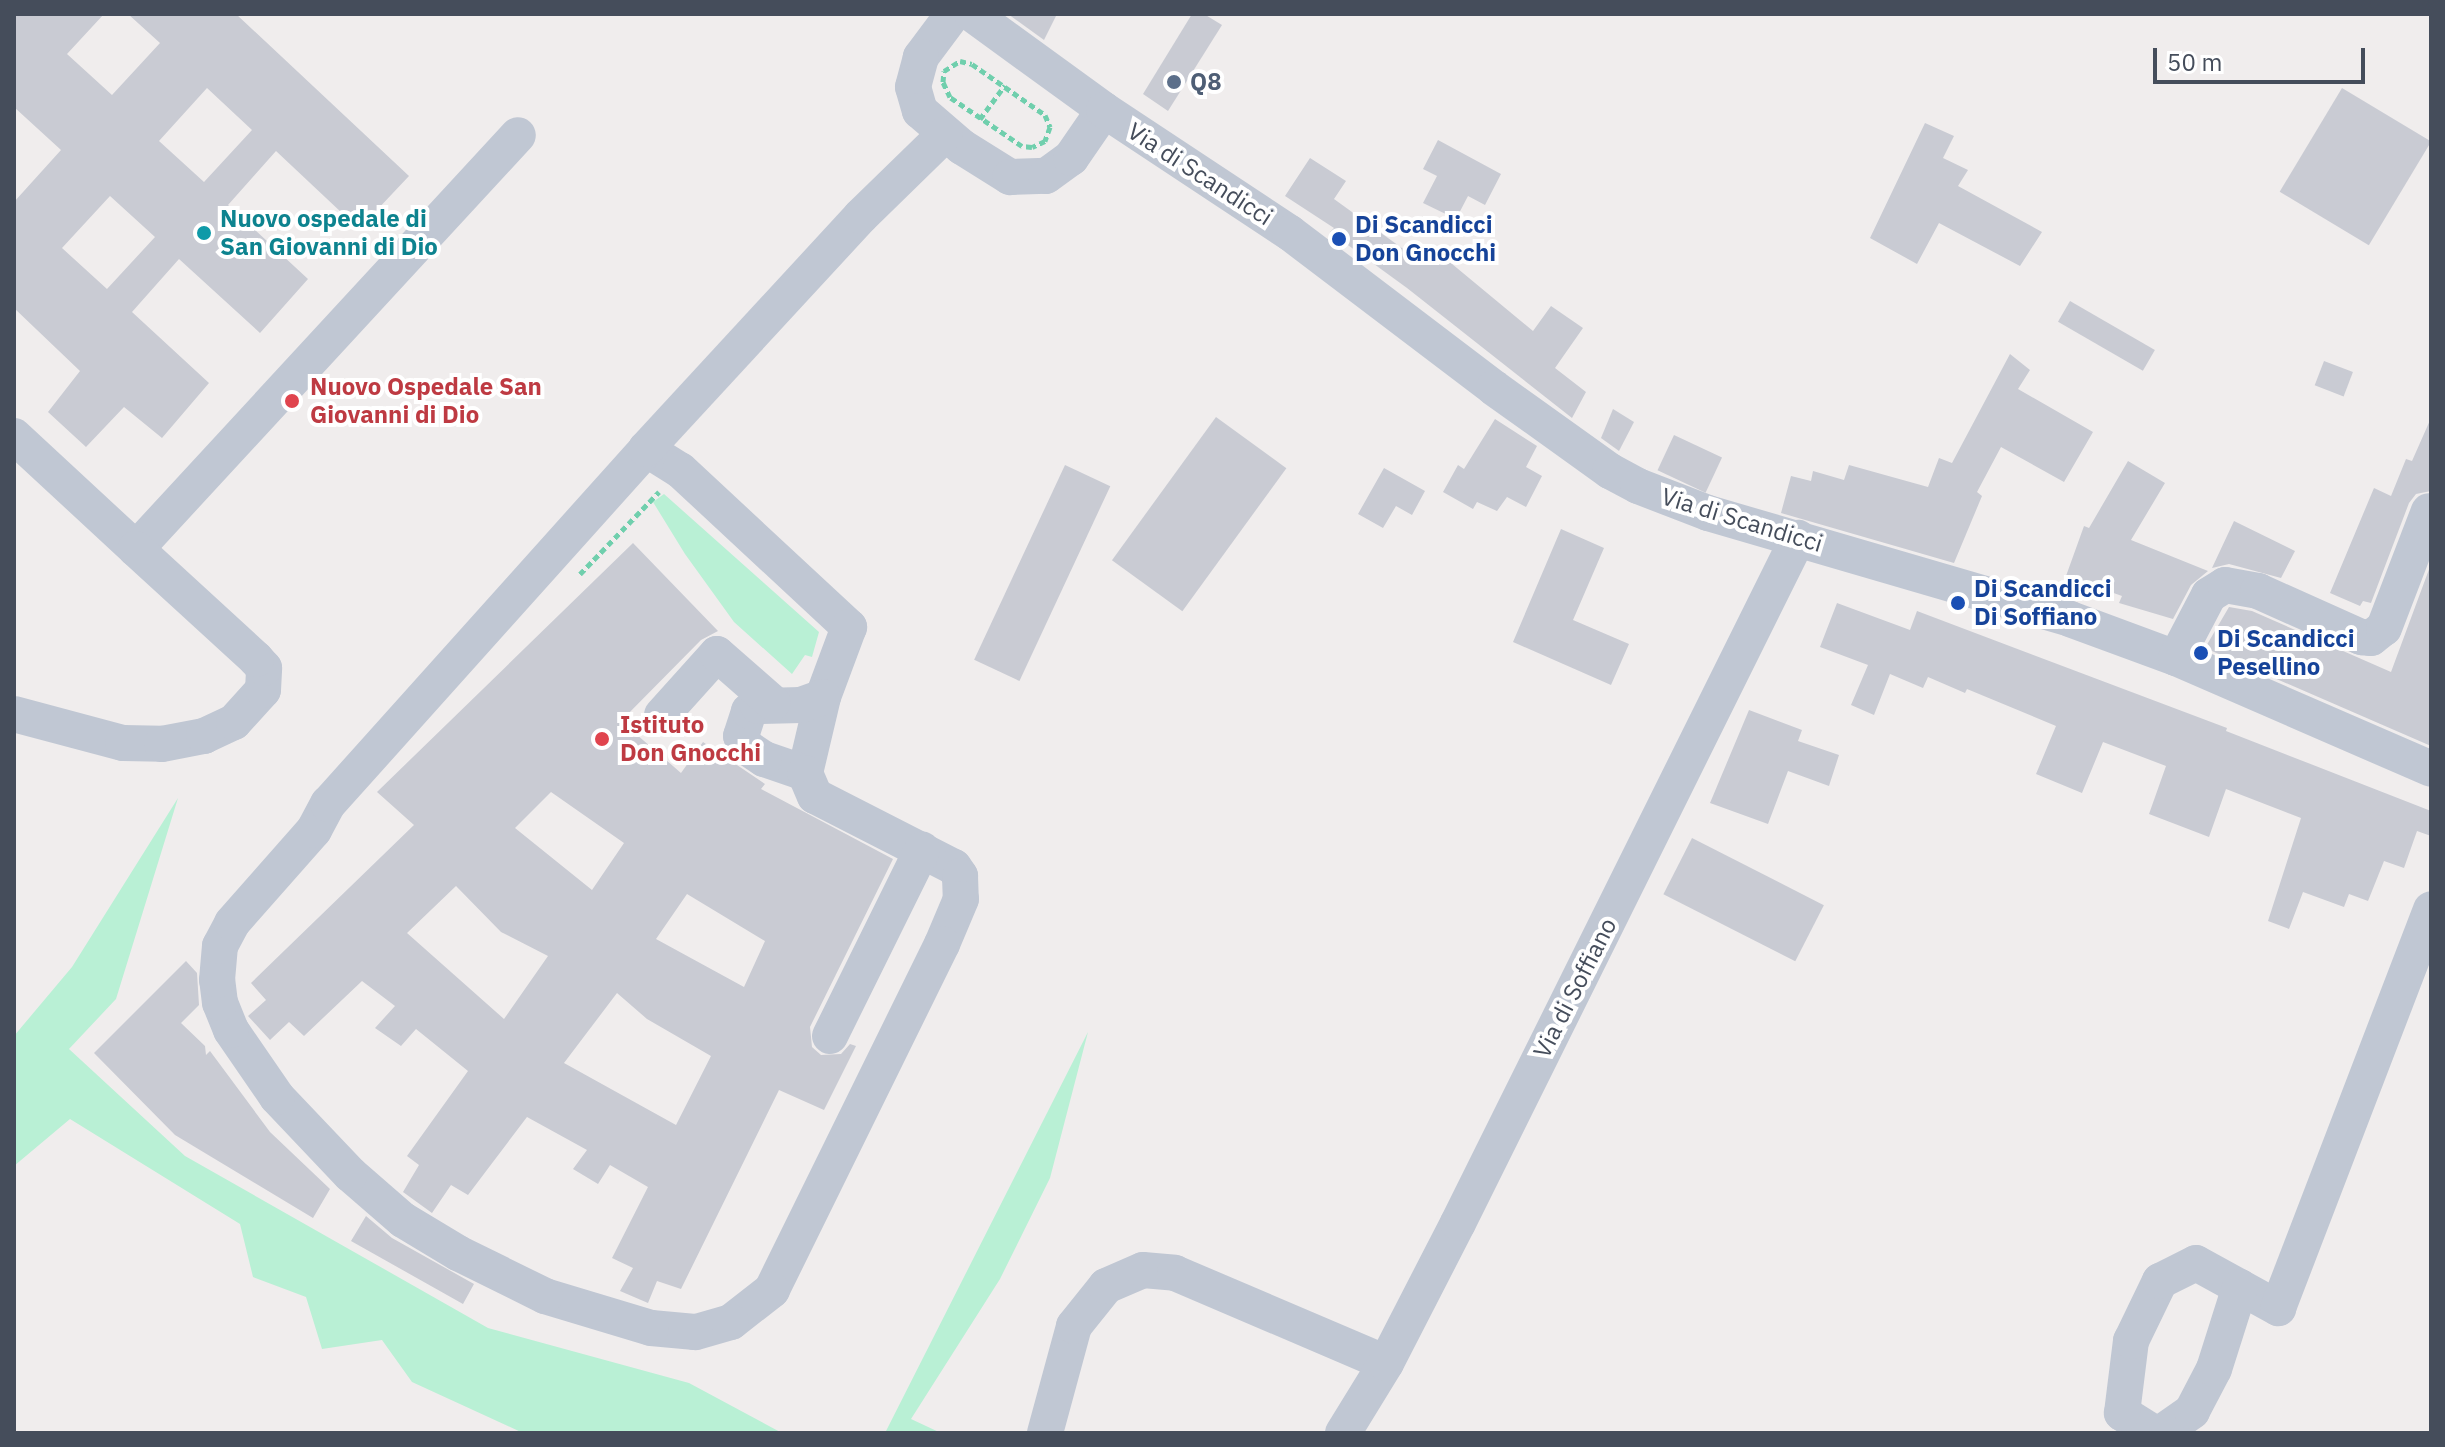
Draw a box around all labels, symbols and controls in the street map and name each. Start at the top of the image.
scale bar [2157,32,2369,82]
text: 50 m [2167,46,2222,78]
place label: Q8 [1190,68,1222,96]
marker: Q8 [1165,73,1183,91]
street label: Via di Scandicci [1122,116,1278,232]
place label: Nuovo ospedale di San Giovanni di Dio [220,205,438,261]
place label: Di Scandicci Don Gnocchi [1355,211,1496,267]
marker: Nuovo ospedale di San Giovanni di Dio [195,224,213,242]
marker: Di Scandicci Don Gnocchi [1330,230,1348,248]
place label: Nuovo Ospedale San Giovanni di Dio [310,373,542,429]
marker: Nuovo Ospedale San Giovanni di Dio [281,390,303,412]
street label: Via di Scandicci [1658,482,1826,558]
place label: Di Scandicci Di Soffiano [1974,575,2112,631]
marker: Di Scandicci Di Soffiano [1949,594,1967,612]
place label: Di Scandicci Pesellino [2217,625,2355,681]
marker: Di Scandicci Pesellino [2192,644,2210,662]
place label: Istituto Don Gnocchi [620,711,761,767]
marker: Istituto Don Gnocchi [591,728,613,750]
street label: Via di Soffiano [1527,913,1623,1063]

